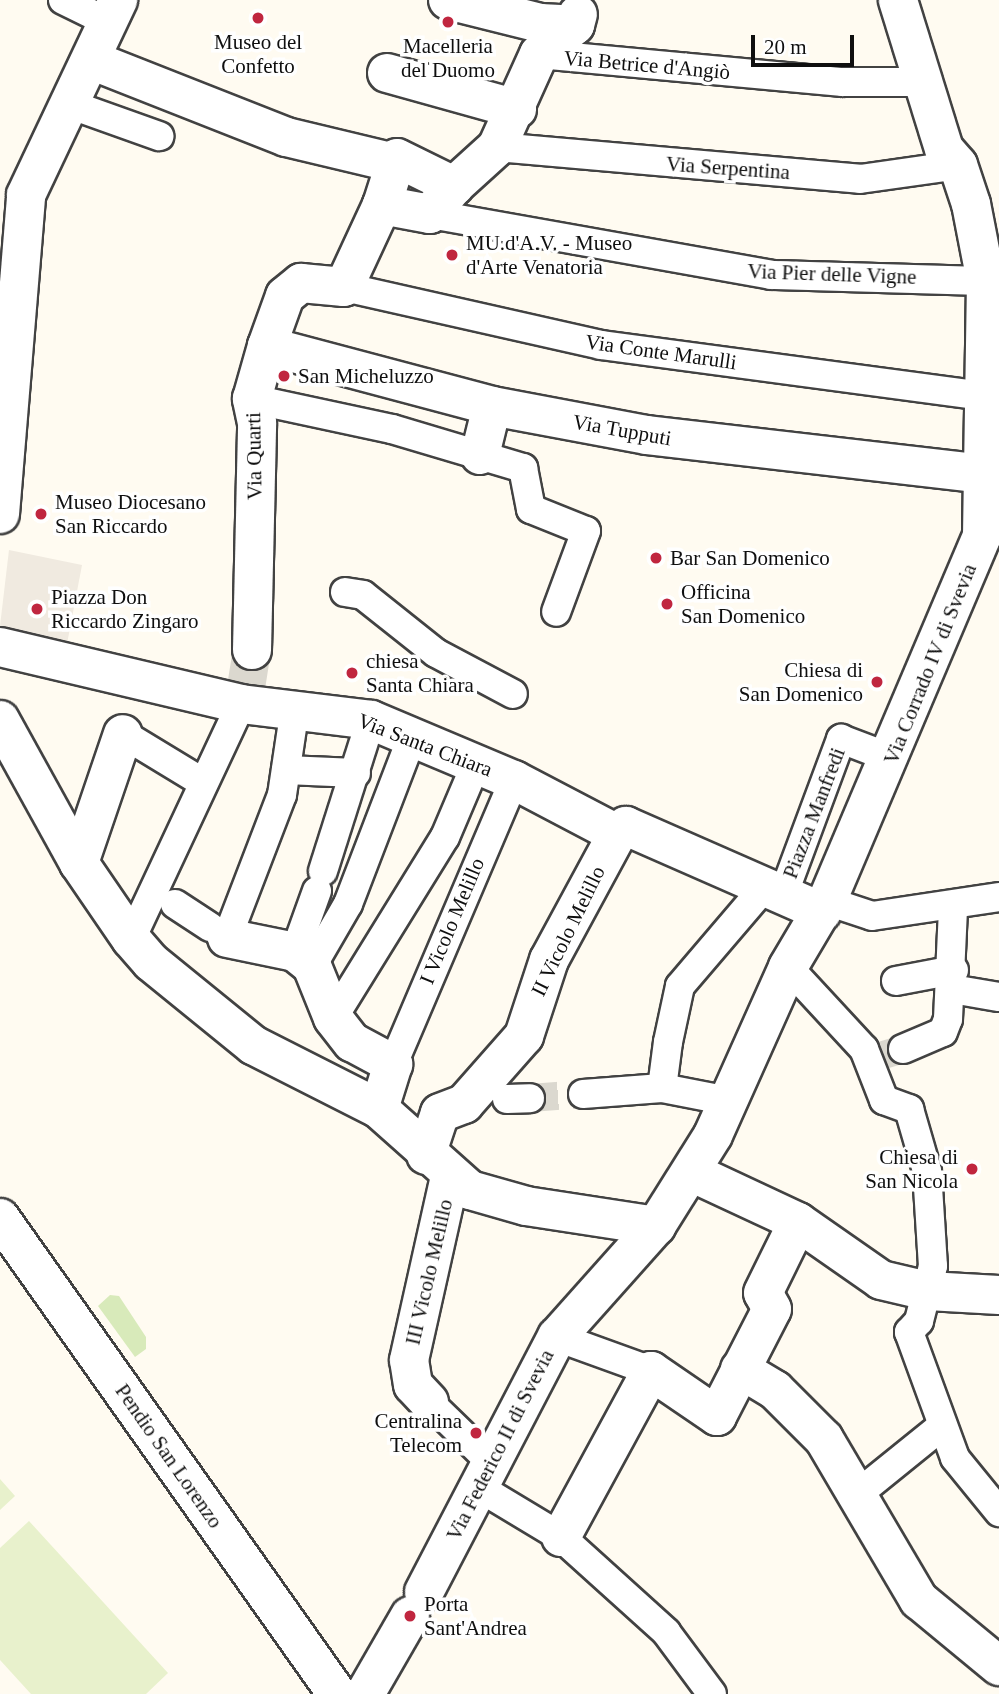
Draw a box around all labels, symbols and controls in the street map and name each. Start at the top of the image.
marker: Museo del Confetto [250,10,266,26]
marker: Macelleria del Duomo [440,14,456,30]
scale bar [754,21,857,65]
place label: Museo del Confetto [214,29,302,79]
place label: Macelleria del Duomo [401,33,495,83]
text: 20 m [764,35,807,59]
street label: Via Betrice d'Angiò [563,45,731,85]
street label: Via Serpentina [665,151,791,185]
place label: MU.d'A.V. - Museo d'Arte Venatoria [466,230,632,280]
marker: MU.d'A.V. - Museo d'Arte Venatoria [444,247,460,263]
street label: Via Pier delle Vigne [747,258,917,290]
street label: Via Conte Marulli [584,329,738,375]
place label: San Micheluzzo [298,363,434,389]
marker: San Micheluzzo [276,368,292,384]
street label: Via Tupputi [571,409,673,451]
street label: Via Quarti [241,412,267,500]
place label: Museo Diocesano San Riccardo [55,489,206,539]
marker: Museo Diocesano San Riccardo [33,506,49,522]
place label: Bar San Domenico [670,545,830,571]
marker: Bar San Domenico [648,550,664,566]
street label: Via Corrado IV di Svevia [878,560,982,768]
place label: Officina San Domenico [681,579,805,629]
place label: Piazza Don Riccardo Zingaro [51,584,199,634]
marker: Officina San Domenico [659,596,675,612]
marker: Piazza Don Riccardo Zingaro [29,601,45,617]
place label: chiesa Santa Chiara [366,648,474,698]
place label: Chiesa di San Domenico [739,657,863,707]
marker: chiesa Santa Chiara [344,665,360,681]
marker: Chiesa di San Domenico [869,674,885,690]
street label: Via Santa Chiara [354,708,496,782]
street label: Piazza Manfredi [777,744,851,882]
street label: I Vicolo Melillo [414,854,490,988]
street label: II Vicolo Melillo [526,862,610,1000]
place label: Chiesa di San Nicola [865,1144,958,1194]
marker: Chiesa di San Nicola [964,1161,980,1177]
street label: III Vicolo Melillo [400,1196,458,1348]
street label: Via Federico II di Svevia [441,1345,559,1545]
street label: Pendio San Lorenzo [110,1379,228,1533]
place label: Centralina Telecom [375,1408,462,1458]
marker: Centralina Telecom [468,1425,484,1441]
place label: Porta Sant'Andrea [424,1591,527,1641]
marker: Porta Sant'Andrea [402,1608,418,1624]

